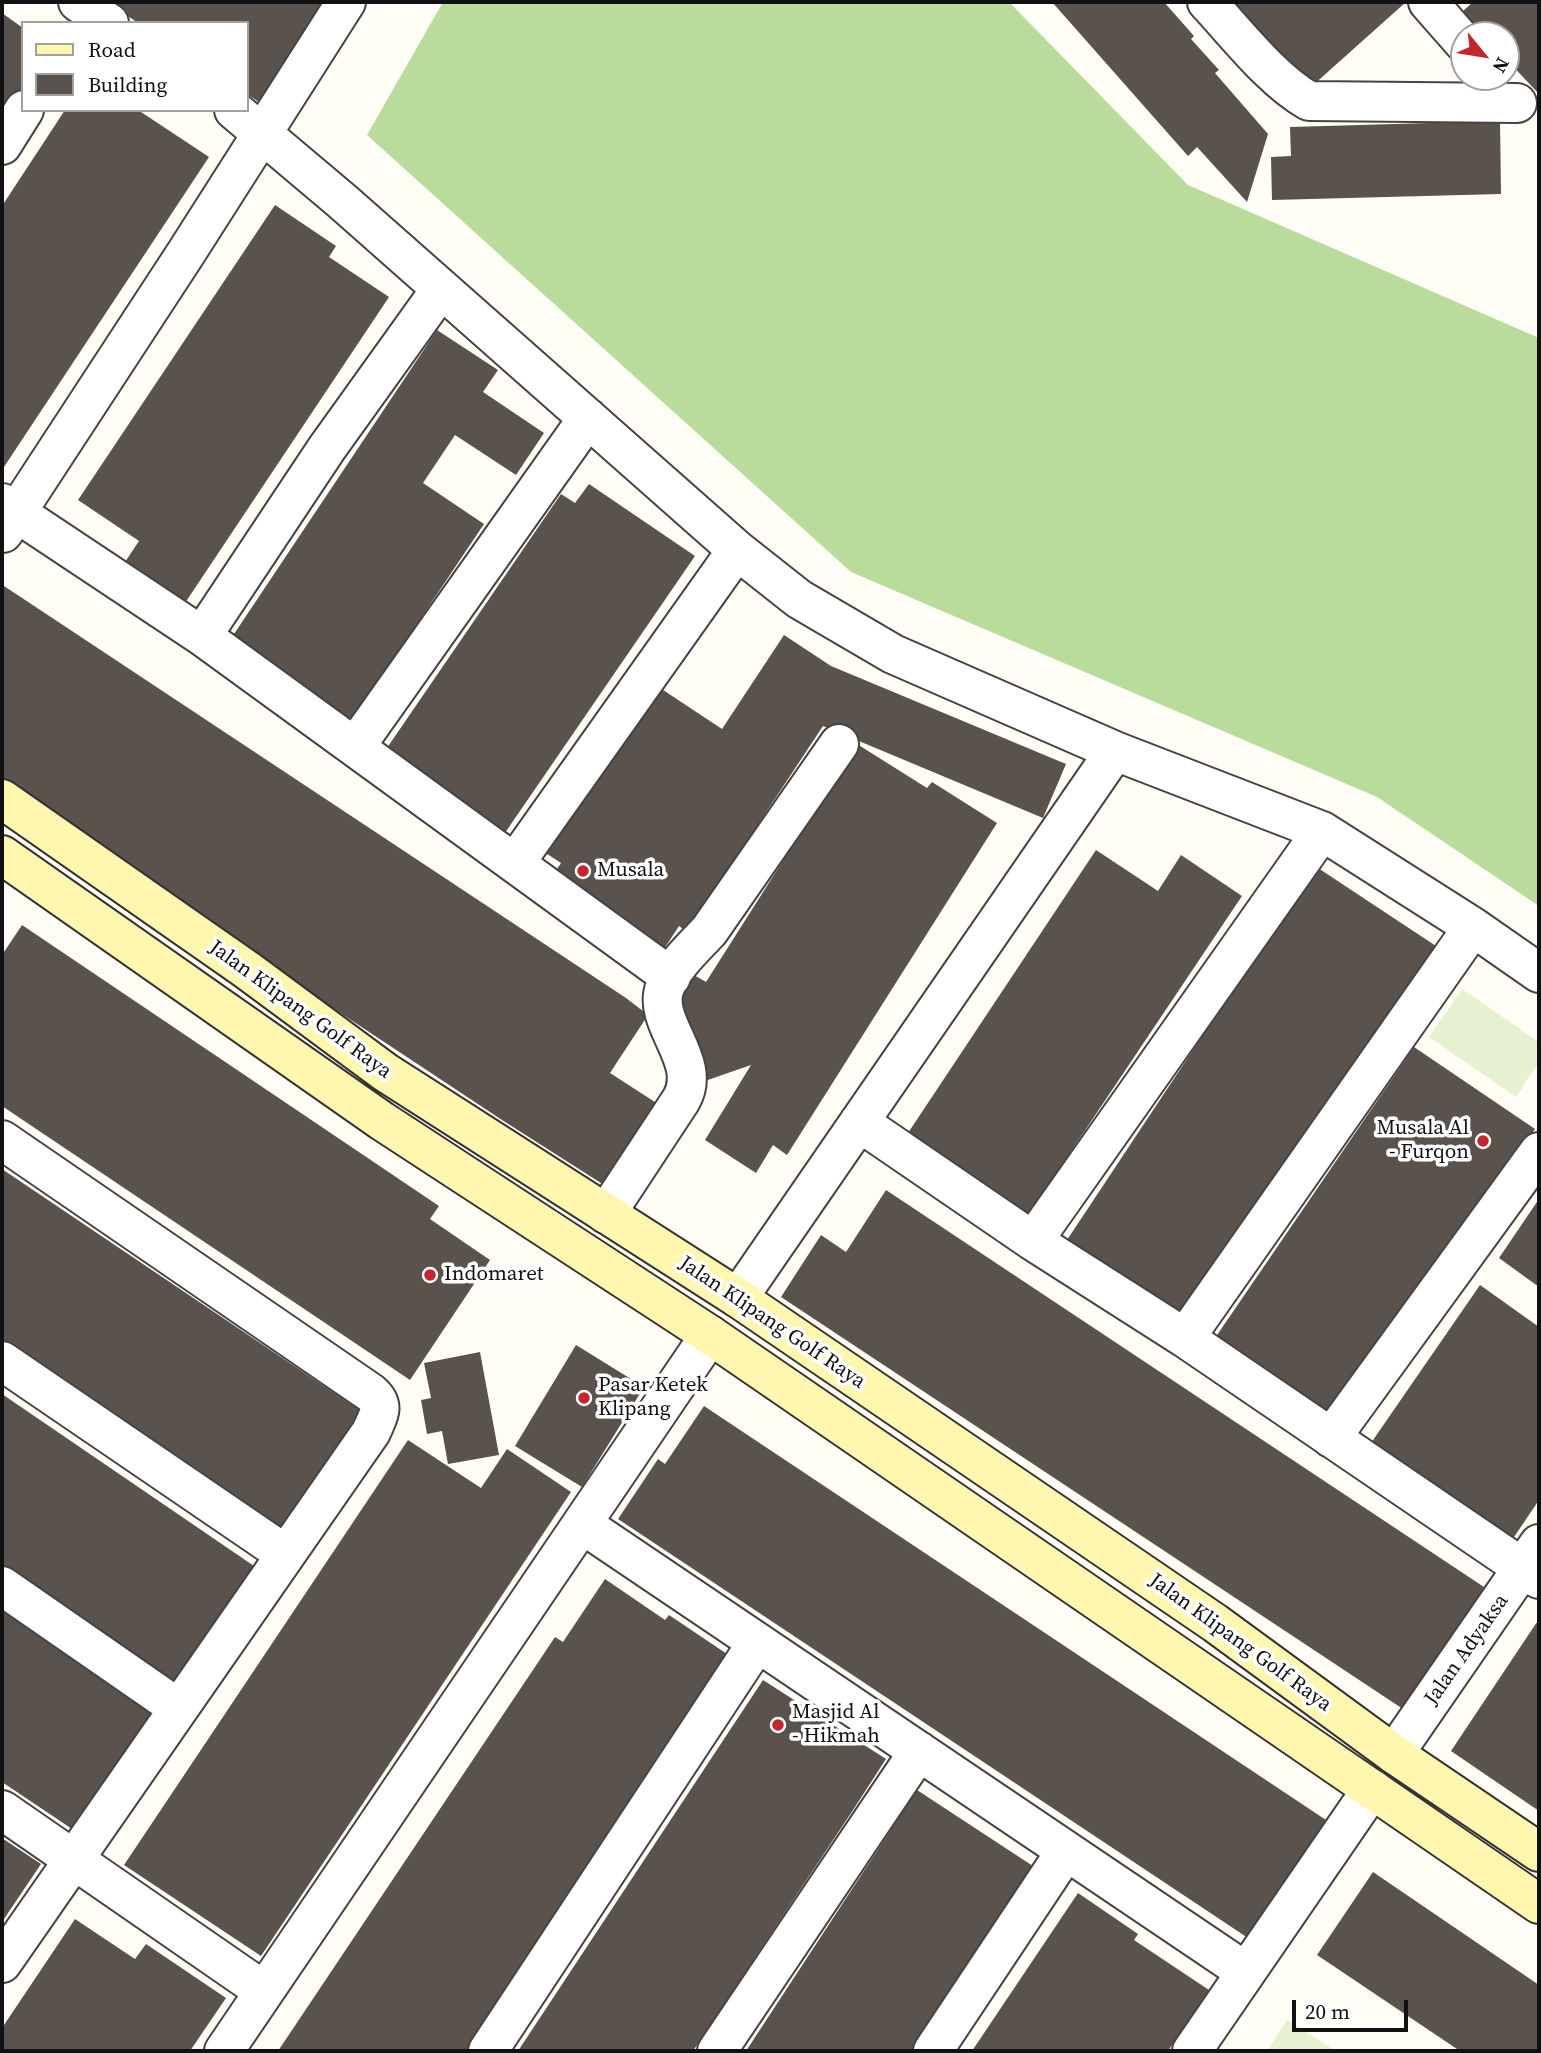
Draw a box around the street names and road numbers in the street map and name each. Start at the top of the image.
street label: Jalan Klipang Golf Raya [204,935,396,1085]
street label: Jalan Klipang Golf Raya [674,1251,870,1395]
street label: Jalan Klipang Golf Raya [1144,1568,1336,1718]
street label: Jalan Adyaksa [1419,1590,1515,1710]

